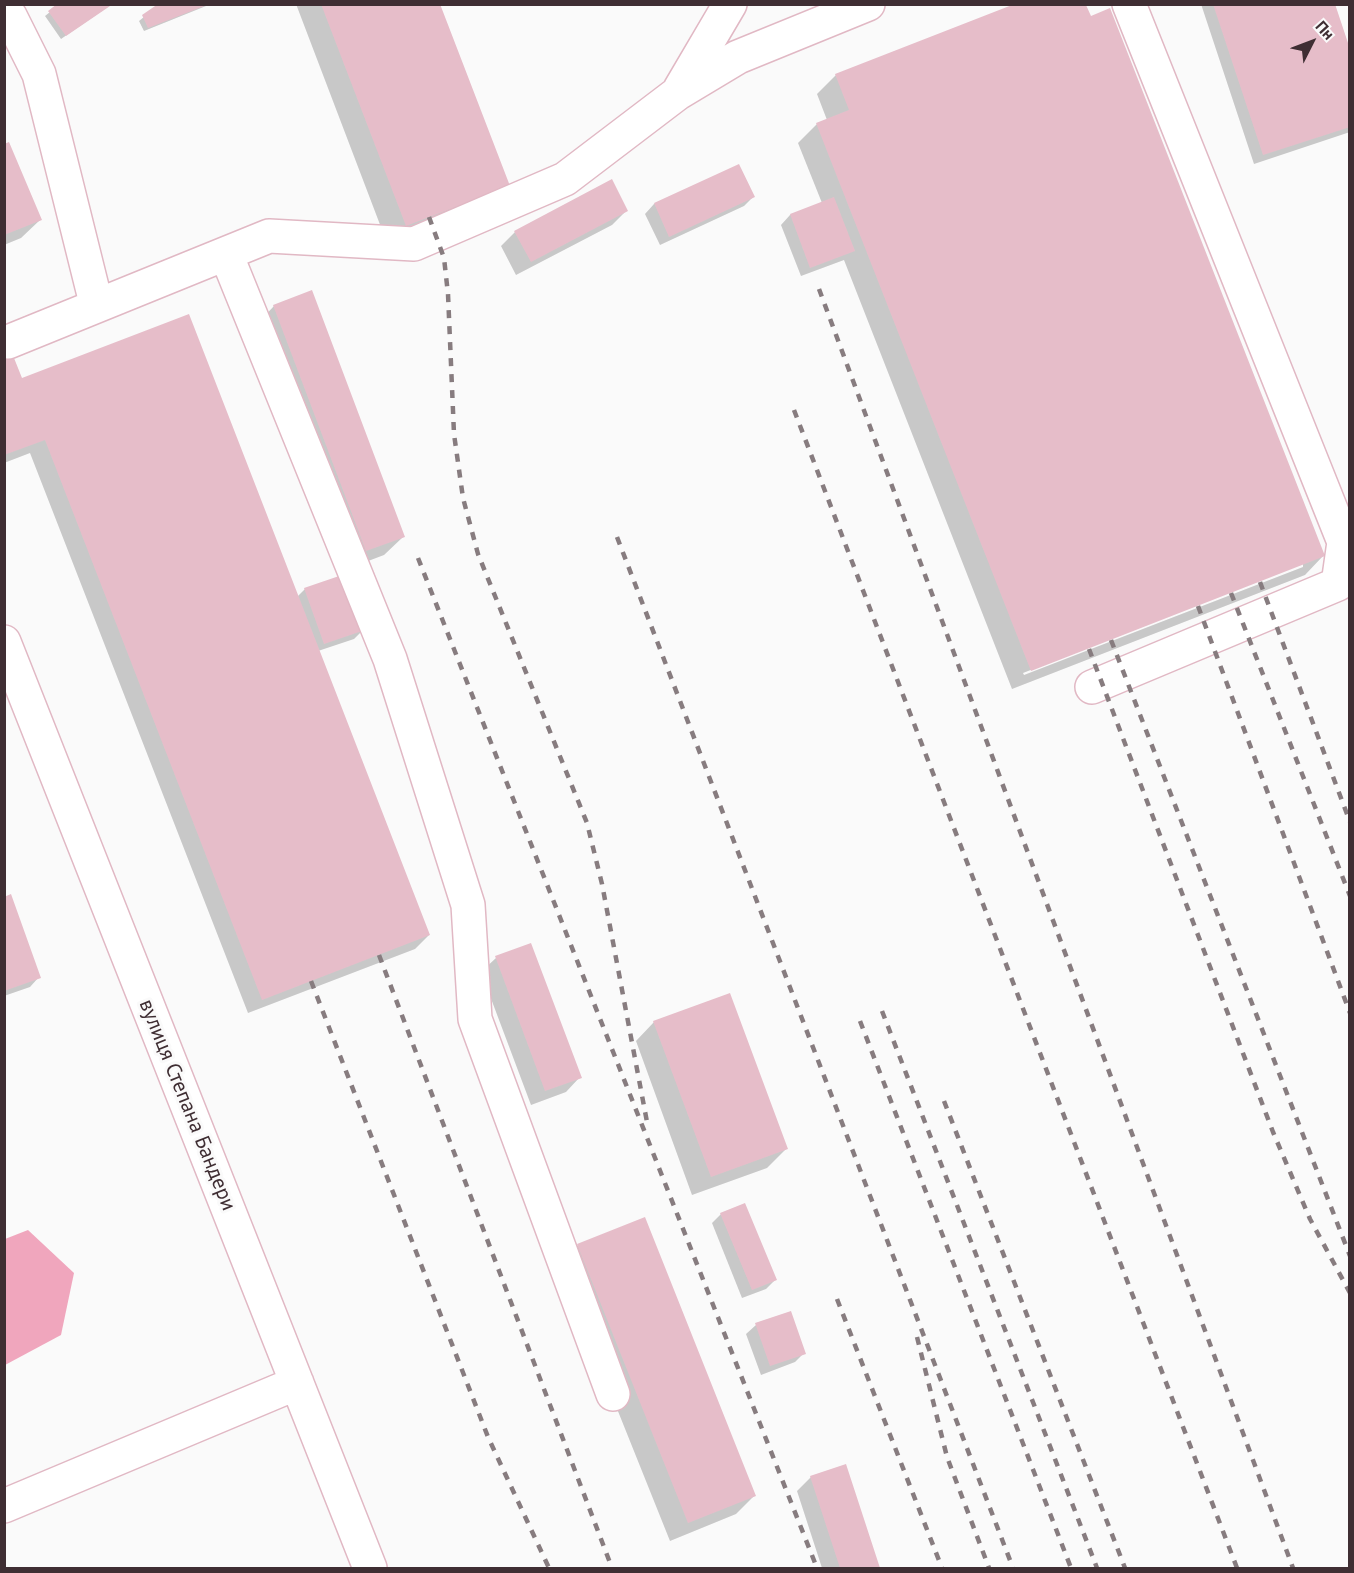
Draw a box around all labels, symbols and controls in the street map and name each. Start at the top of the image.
north arrow [1282,12,1342,72]
text: Пн [1312,16,1339,44]
street label: вулиця Степана Бандери [133,996,241,1214]

